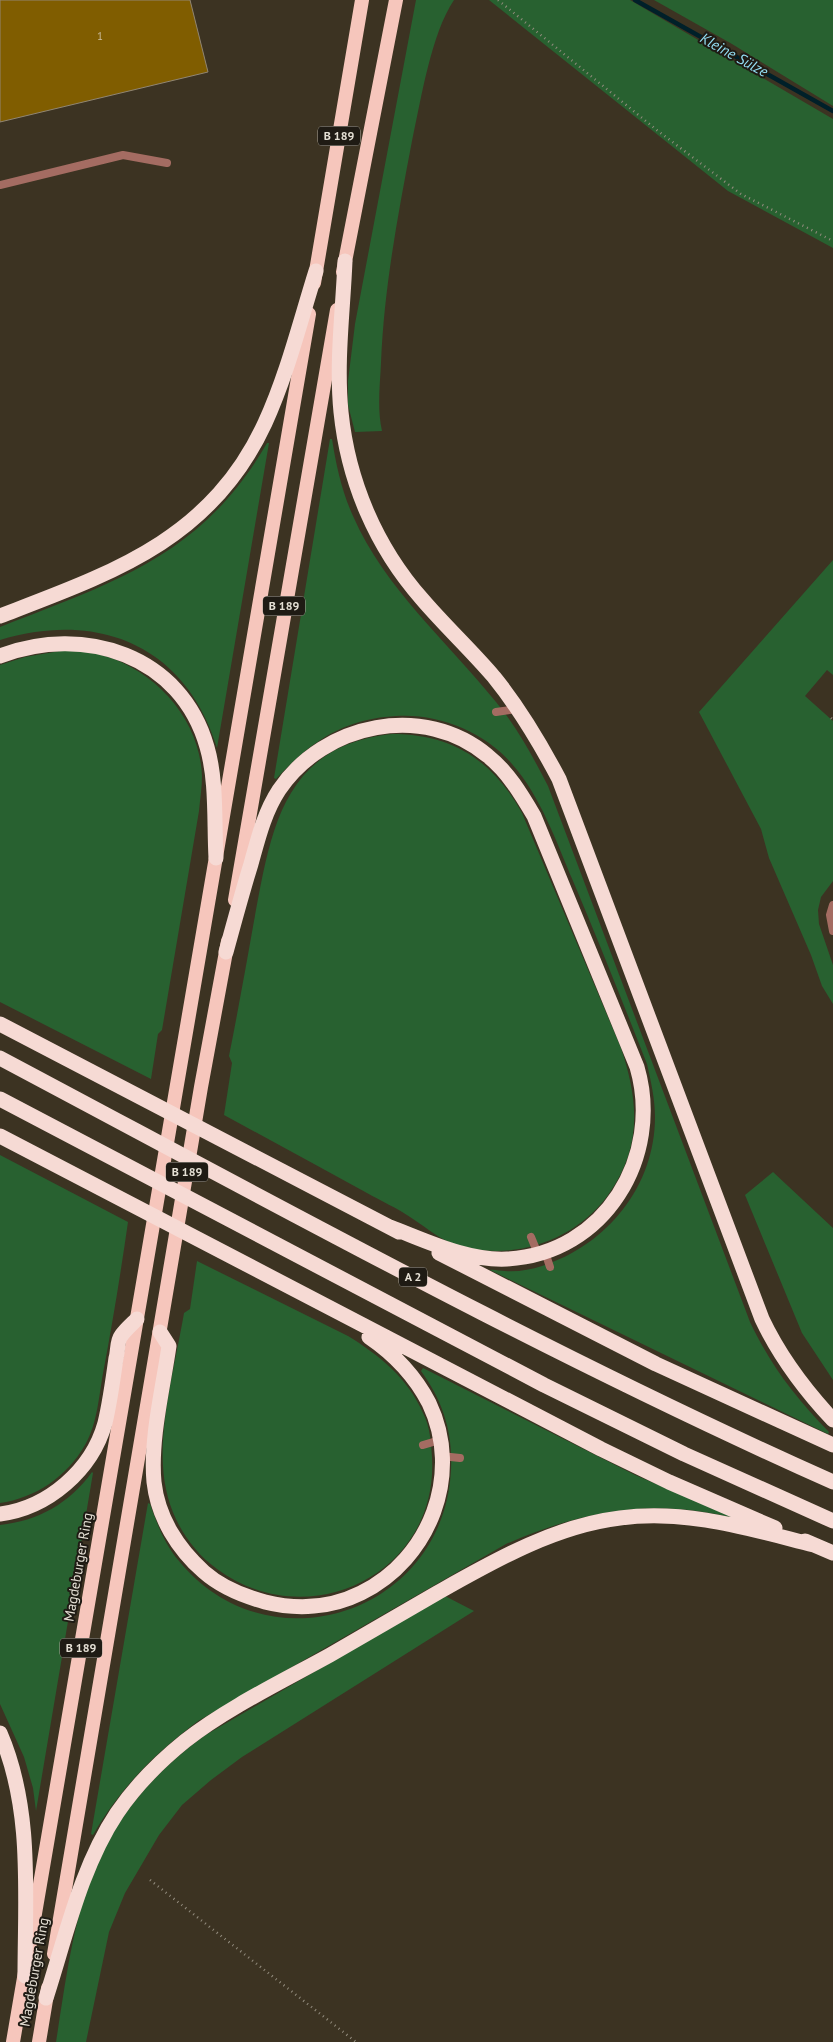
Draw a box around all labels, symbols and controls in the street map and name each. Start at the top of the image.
water label: Kleine Sülze [697,28,772,81]
house number: 1 [97,29,103,43]
road number: B 189 [318,126,360,146]
road number: B 189 [263,596,305,616]
road number: B 189 [166,1162,208,1182]
road number: A 2 [399,1268,427,1286]
street label: Magdeburger Ring [60,1511,96,1623]
road number: B 189 [60,1639,102,1658]
street label: Magdeburger Ring [16,1916,52,2028]

